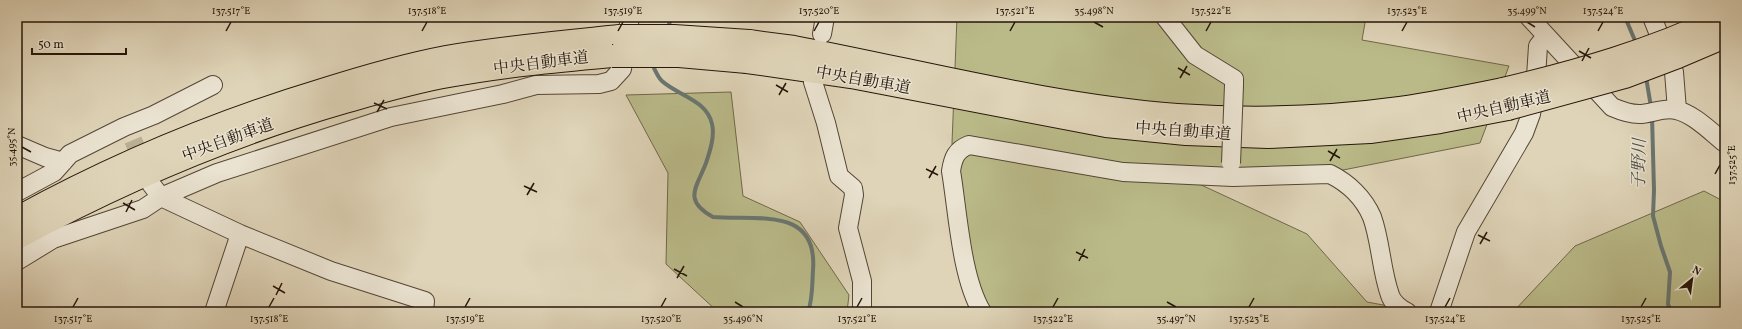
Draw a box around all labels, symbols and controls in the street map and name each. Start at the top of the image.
text: 137.517°E [212,4,250,18]
text: 137.518°E [408,4,446,18]
text: 137.519°E [604,4,642,18]
text: 137.520°E [799,4,839,18]
text: 137.521°E [996,4,1034,18]
text: 35.498°N [1074,4,1114,18]
text: 137.522°E [1191,4,1231,18]
text: 137.523°E [1387,4,1427,18]
text: 35.499°N [1507,4,1547,18]
text: 137.524°E [1583,4,1623,18]
scale bar [32,30,126,56]
text: 50 m [38,37,64,53]
street label: 中央自動車道 [492,47,590,81]
street label: 中央自動車道 [814,62,912,100]
street label: 中央自動車道 [1455,86,1553,130]
street label: 中央自動車道 [179,114,277,168]
street label: 中央自動車道 [1134,118,1232,146]
text: 35.495°N [5,127,19,167]
water label: 子野川 [1628,136,1652,190]
text: 137.525°E [1725,145,1739,185]
north arrow [1672,259,1712,299]
text: N [1689,263,1703,280]
text: 137.517°E [54,312,92,326]
text: 137.518°E [250,312,288,326]
text: 137.519°E [446,312,484,326]
text: 137.520°E [641,312,681,326]
text: 35.496°N [723,312,763,326]
text: 137.521°E [838,312,876,326]
text: 137.522°E [1033,312,1073,326]
text: 35.497°N [1156,312,1196,326]
text: 137.523°E [1229,312,1269,326]
text: 137.524°E [1425,312,1465,326]
text: 137.525°E [1621,312,1661,326]

